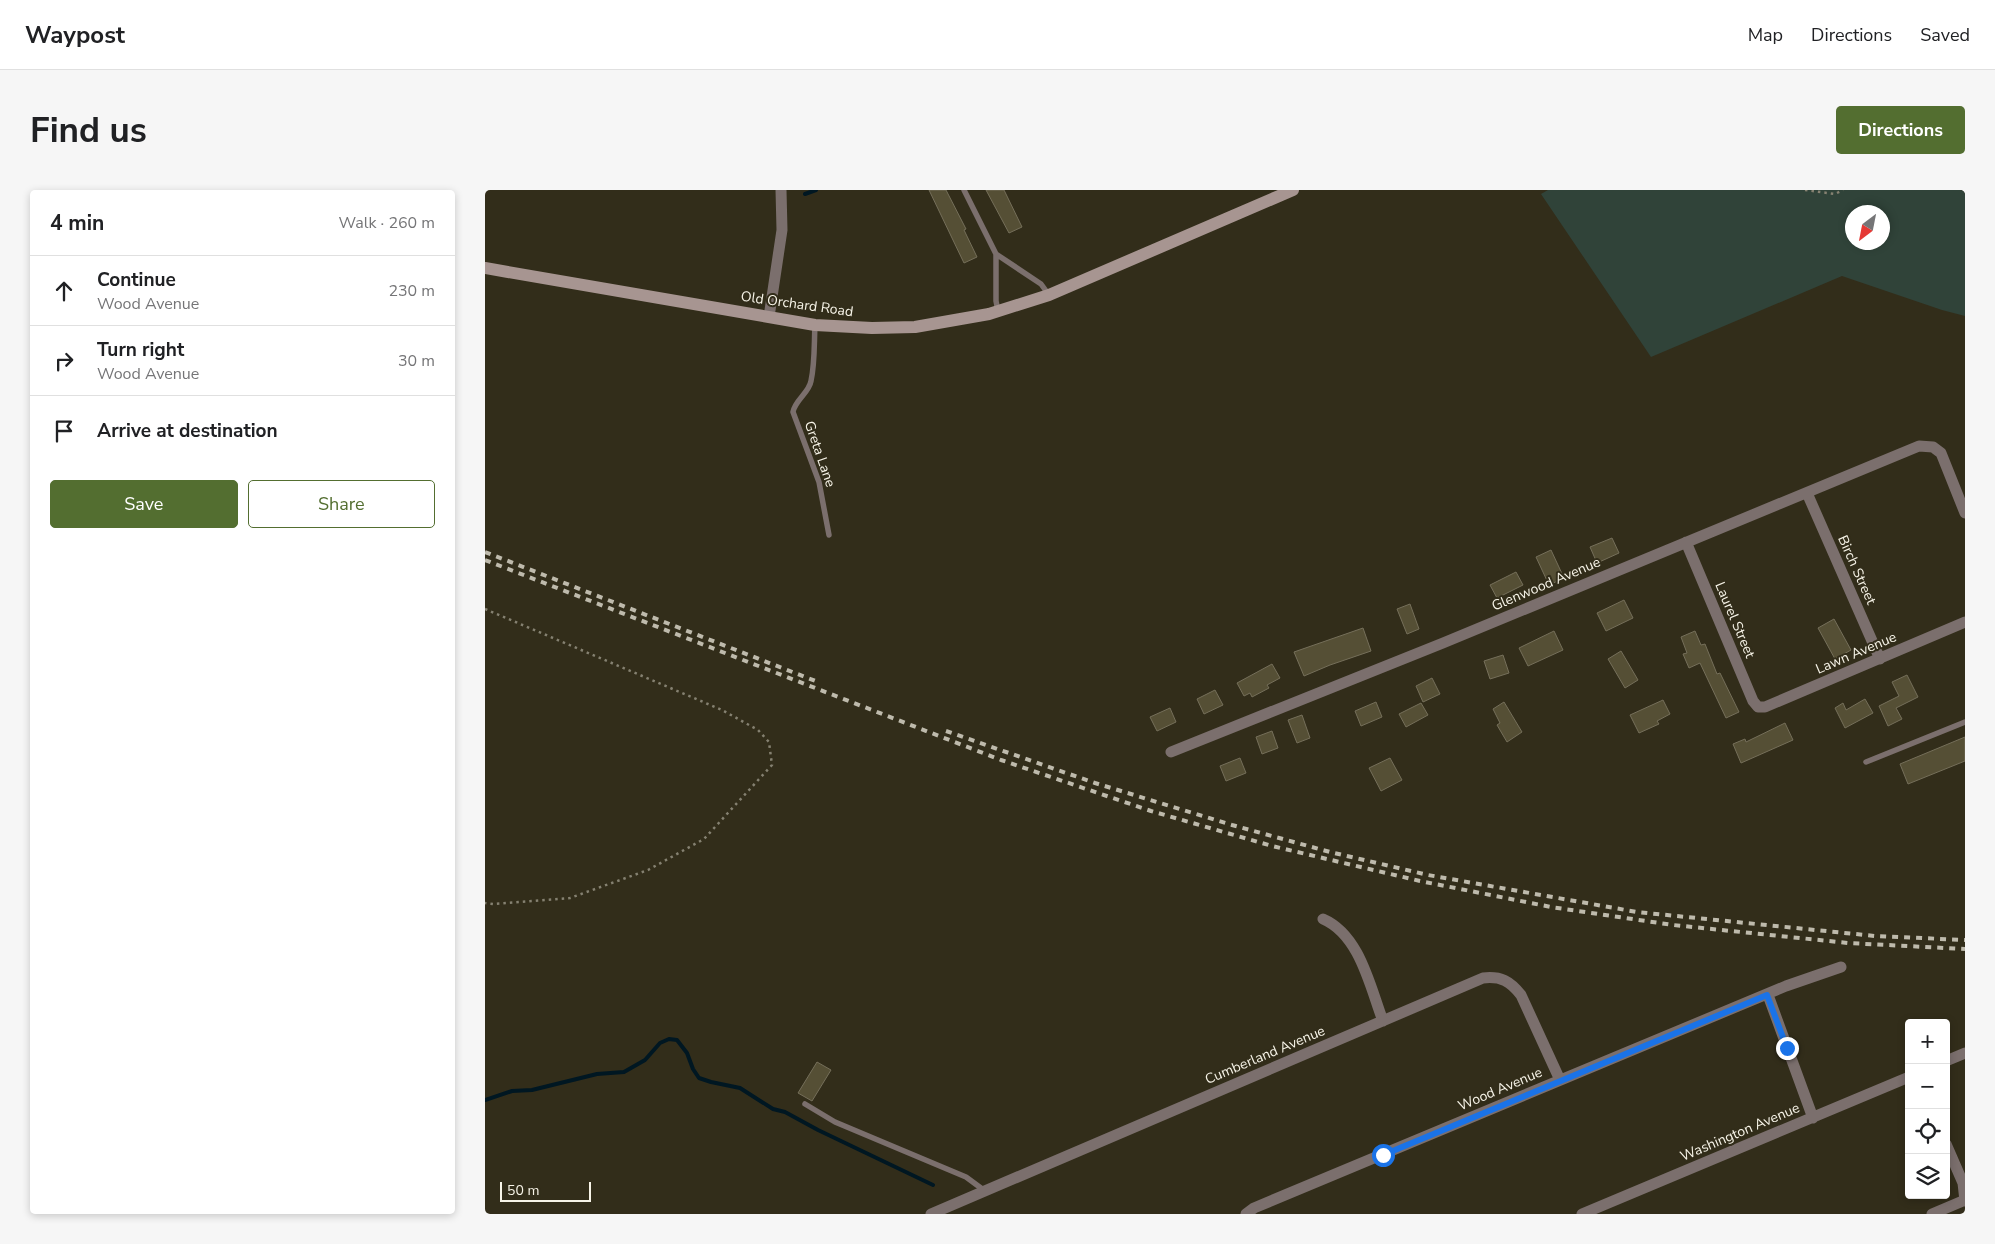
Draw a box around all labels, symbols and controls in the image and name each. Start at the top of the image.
text: Waypost [25,19,125,51]
text: Map [1748,23,1783,47]
text: Directions [1811,23,1892,47]
text: Saved [1920,23,1970,47]
button: Directions [1836,106,1965,154]
text: Find us [30,107,147,154]
north arrow [1845,205,1890,250]
text: 4 min [50,209,104,237]
text: Walk · 260 m [339,212,435,234]
text: Continue [97,267,176,293]
icon: ahead [50,277,78,305]
text: 230 m [388,280,435,302]
street label: Old Orchard Road [740,287,854,321]
text: Wood Avenue [97,293,199,315]
text: Turn right [97,337,184,363]
icon: right [50,347,78,375]
text: 30 m [398,350,435,372]
text: Wood Avenue [97,363,199,385]
icon: arrive [50,417,78,445]
text: Arrive at destination [97,418,278,444]
street label: Greta Lane [800,418,840,490]
button: Save [50,480,238,528]
button: Share [248,480,435,528]
street label: Birch Street [1833,532,1881,608]
street label: Glenwood Avenue [1489,553,1603,615]
street label: Laurel Street [1710,579,1760,661]
street label: Lawn Avenue [1813,627,1899,679]
map controls [1905,1019,1950,1199]
button: + [1905,1019,1950,1064]
street label: Cumberland Avenue [1202,1021,1328,1089]
route end [1776,1037,1799,1060]
street label: Wood Avenue [1455,1063,1545,1115]
button: − [1905,1064,1950,1109]
street label: Washington Avenue [1677,1098,1803,1166]
button: locate [1905,1109,1950,1154]
route start [1372,1144,1395,1167]
button: layers [1905,1154,1950,1199]
scale bar [500,1179,591,1202]
text: 50 m [507,1181,539,1200]

